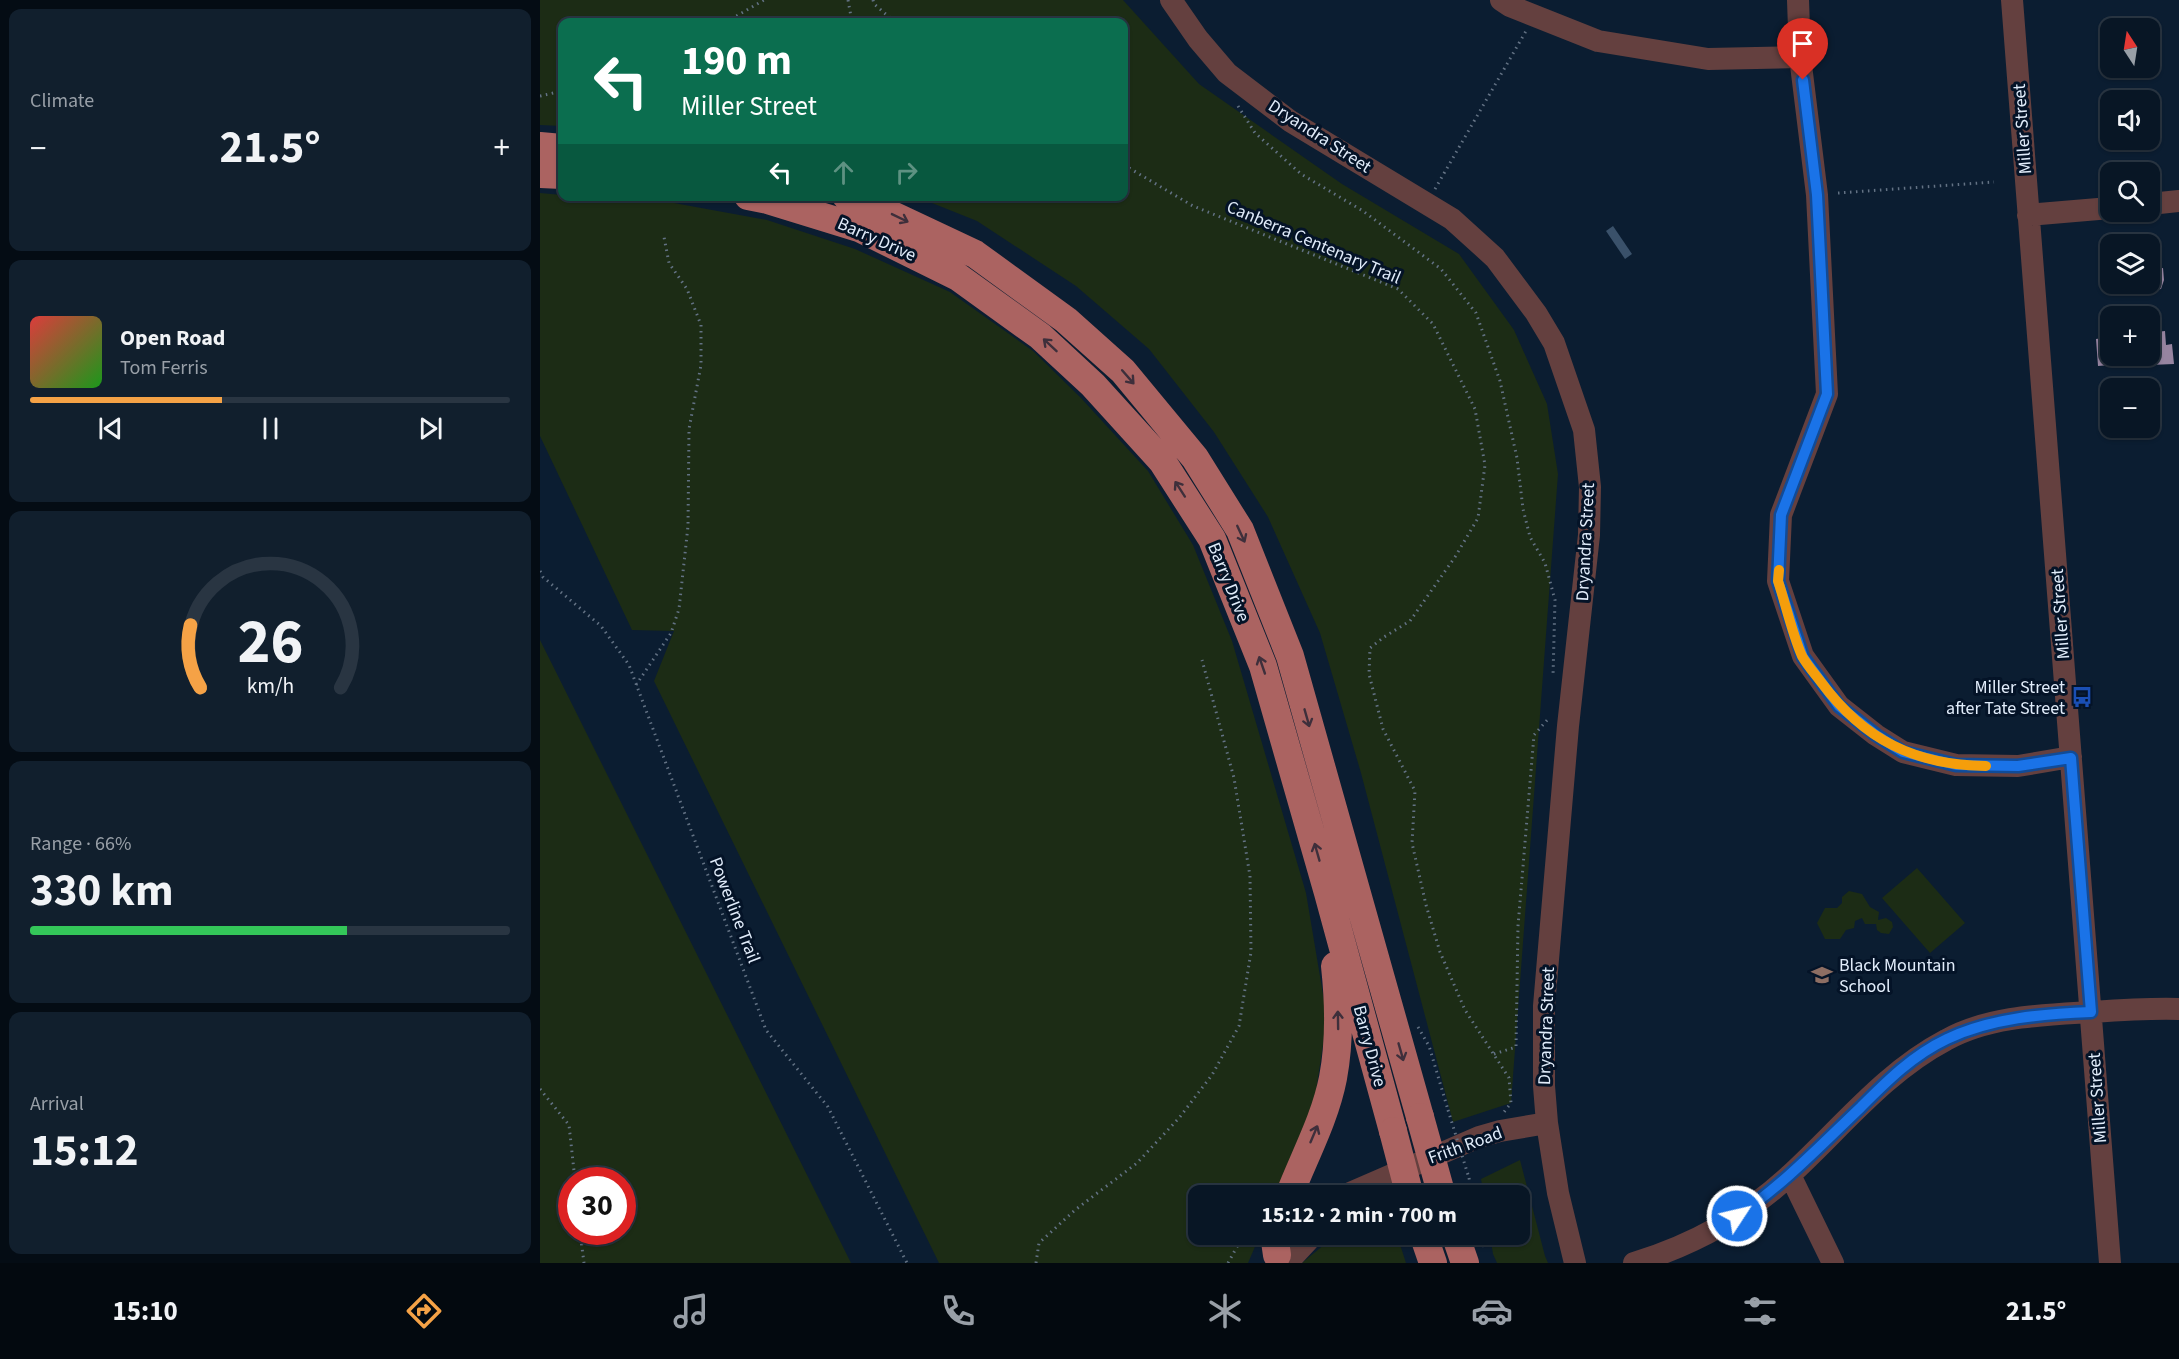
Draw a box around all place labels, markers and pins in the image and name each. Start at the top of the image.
pin [1777,18,1828,80]
place label: Miller Street after Tate Street [1946,675,2065,721]
bus stop icon: Miller Street after Tate Street [2070,685,2094,709]
place label: Black Mountain School [1839,953,1956,999]
school or university icon: Black Mountain School [1810,963,1834,987]

